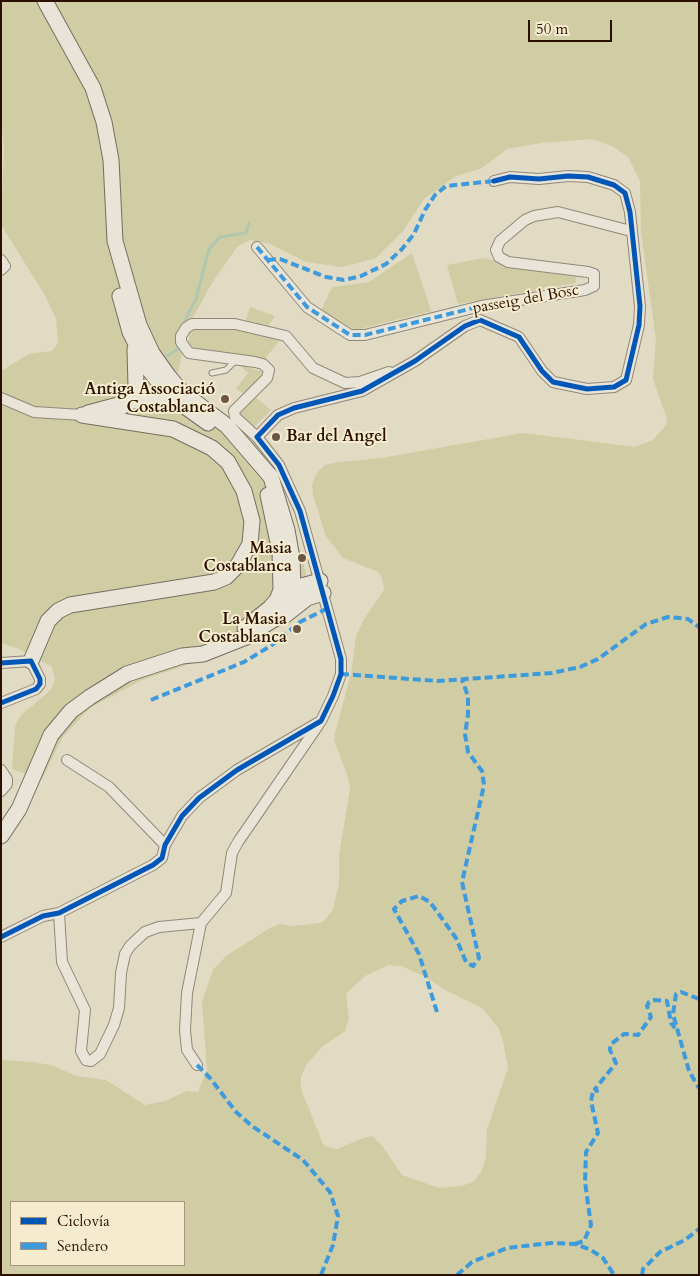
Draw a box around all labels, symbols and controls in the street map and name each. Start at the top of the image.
scale bar [530,10,614,42]
text: 50 m [536,19,568,39]
street label: passeig del Bosc [471,281,581,319]
place label: Antiga Associació Costablanca [85,380,215,418]
marker: Antiga Associació Costablanca [219,393,231,405]
place label: Bar del Angel [286,427,387,447]
marker: Bar del Angel [270,431,282,443]
place label: Masia Costablanca [204,539,292,577]
marker: Masia Costablanca [296,552,308,564]
place label: La Masia Costablanca [199,610,287,648]
marker: La Masia Costablanca [291,623,303,635]
legend [10,1201,185,1266]
text: Ciclovía [57,1211,110,1231]
text: Sendero [57,1236,108,1256]

